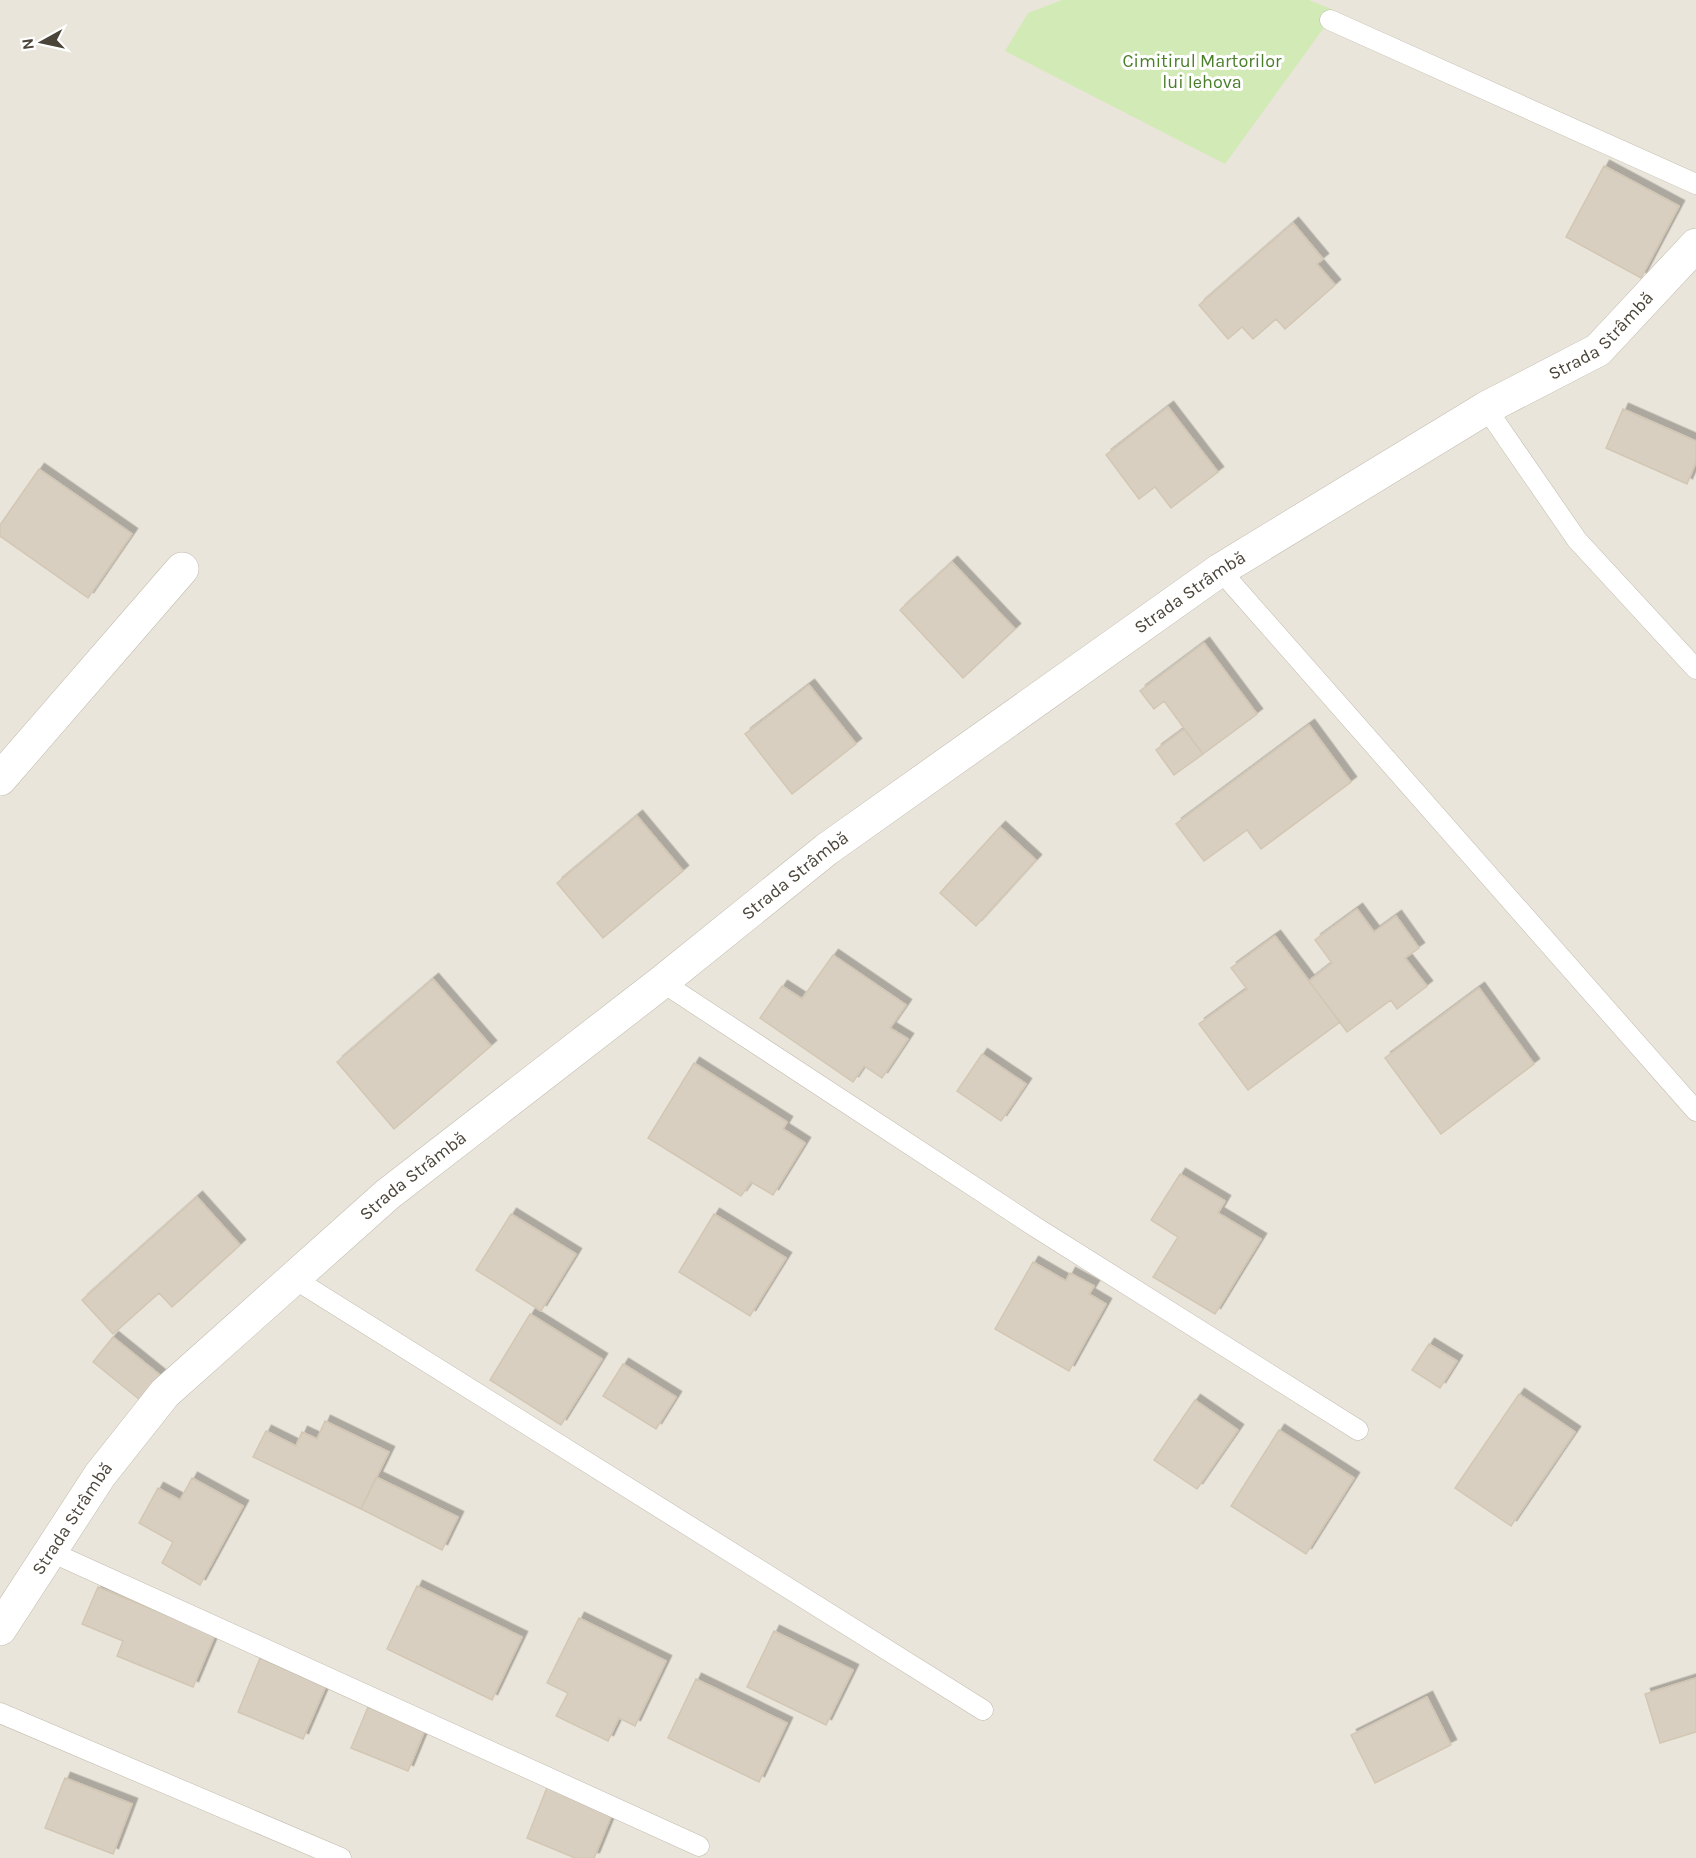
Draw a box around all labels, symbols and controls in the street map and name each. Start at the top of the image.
north arrow [12,12,72,72]
text: N [17,37,38,51]
park label: Cimitirul Martorilor lui Iehova [1123,50,1282,93]
street label: Strada Strâmbă [1545,287,1658,385]
street label: Strada Strâmbă [1130,546,1249,638]
street label: Strada Strâmbă [737,826,853,925]
street label: Strada Strâmbă [355,1126,471,1225]
street label: Strada Strâmbă [27,1457,117,1579]

